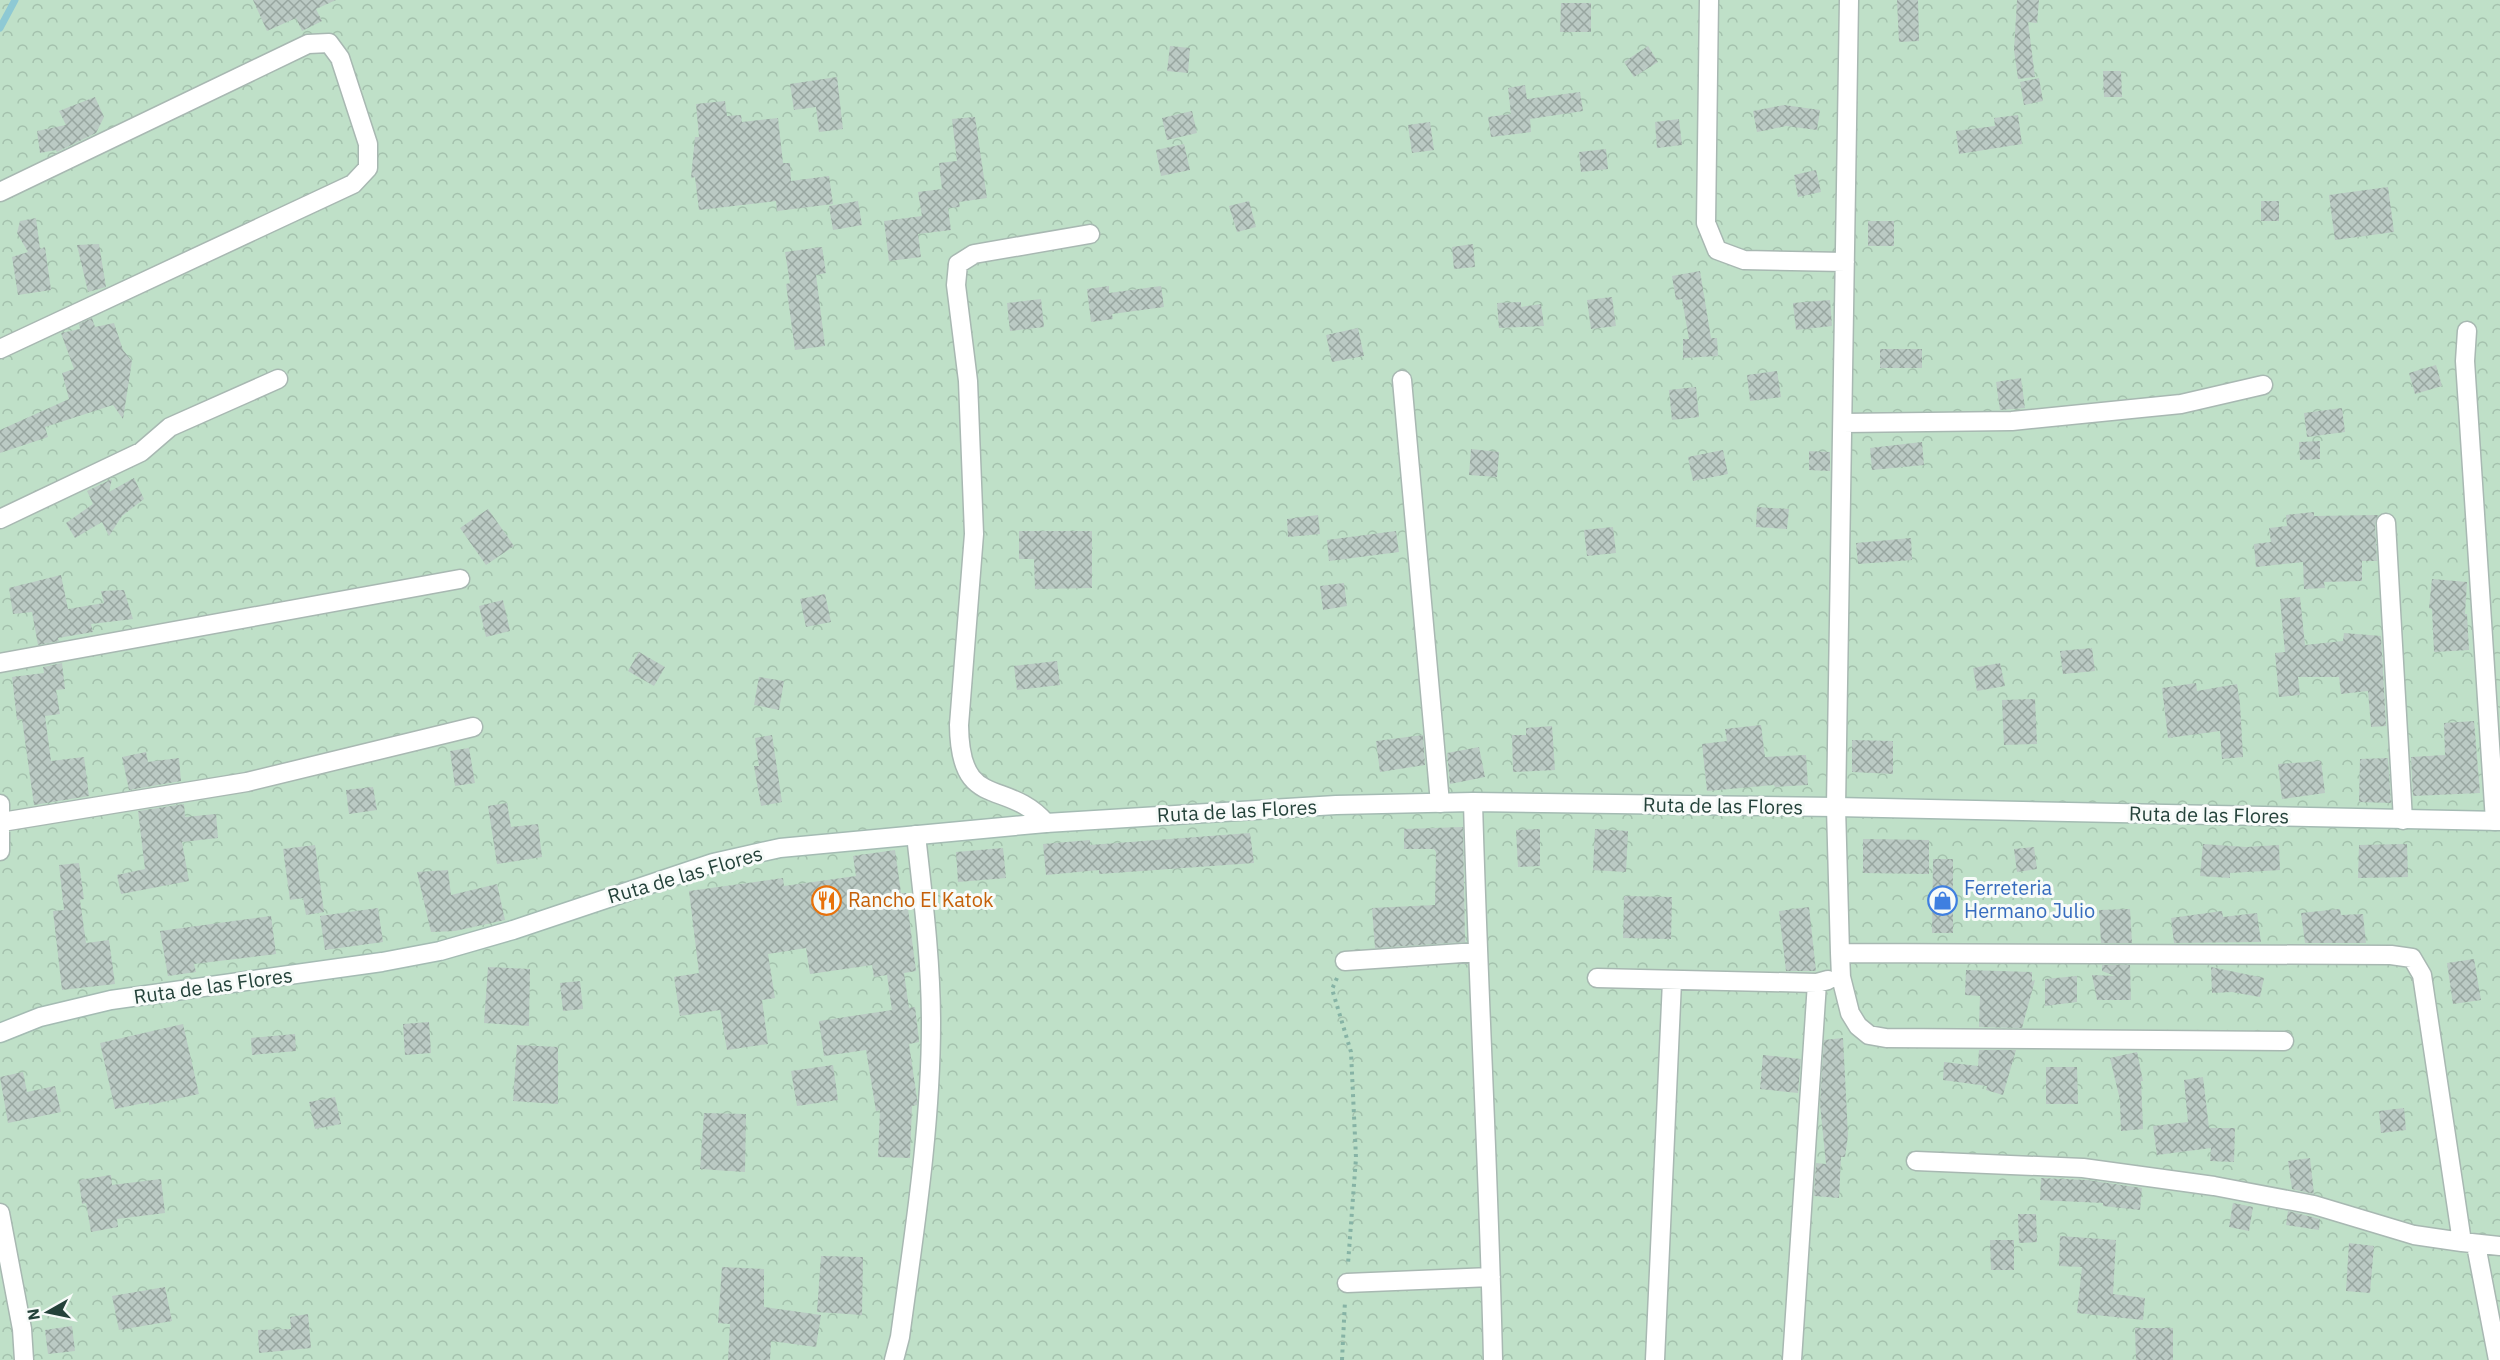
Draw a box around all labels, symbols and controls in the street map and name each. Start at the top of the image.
street label: Ruta de las Flores [1643,791,1803,820]
street label: Ruta de las Flores [1156,793,1318,828]
street label: Ruta de las Flores [2129,800,2289,829]
street label: Ruta de las Flores [604,839,766,910]
place label: Ferreteria Hermano Julio [1964,874,2095,924]
restaurant icon: Rancho El Katok [811,884,843,916]
shop icon: Ferreteria Hermano Julio [1927,884,1959,916]
place label: Rancho El Katok [848,886,994,913]
street label: Ruta de las Flores [132,961,294,1010]
north arrow [18,1282,78,1342]
text: N [22,1307,44,1322]

